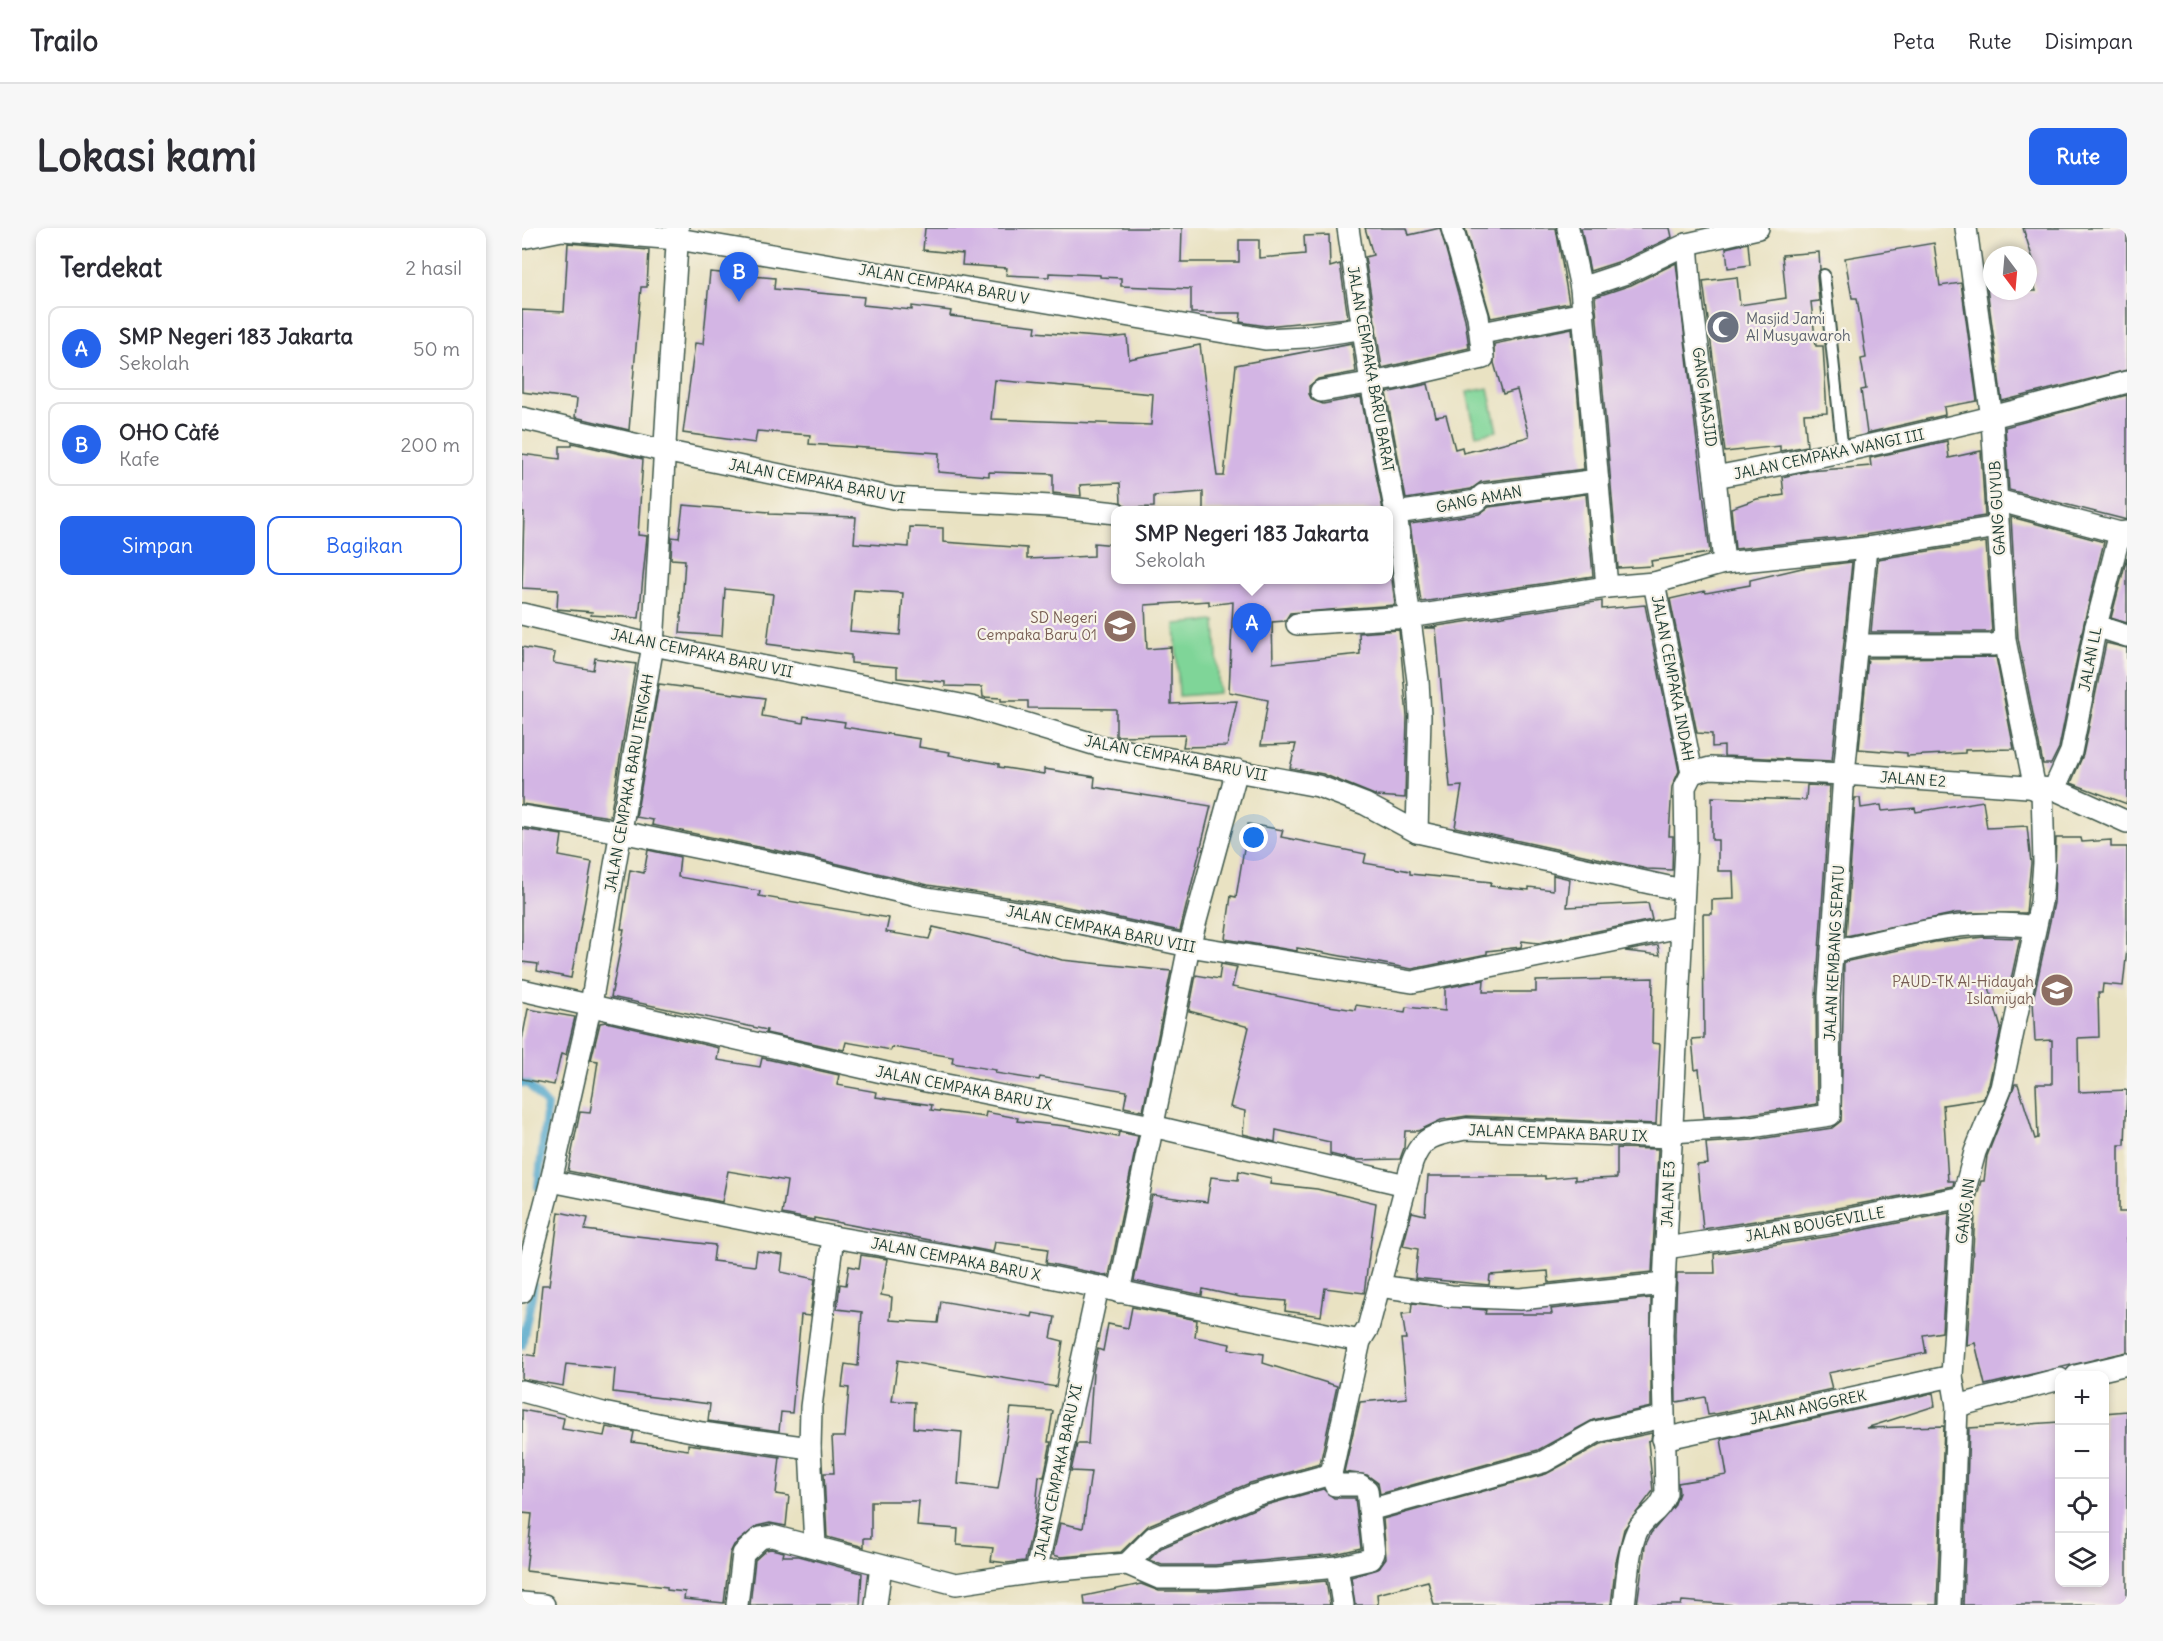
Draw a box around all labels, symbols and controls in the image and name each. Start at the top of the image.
text: Trailo [30,23,98,59]
text: Peta [1893,28,1935,55]
text: Rute [1968,28,2012,55]
text: Disimpan [2045,28,2133,55]
button: Rute [2029,128,2127,185]
text: Lokasi kami [36,130,257,182]
north arrow [1983,246,2037,300]
text: Terdekat [60,251,162,284]
pin: B [720,253,758,302]
text: 2 hasil [405,255,462,280]
street label: JALAN CEMPAKA BARU V [857,260,1031,308]
street label: JALAN CEMPAKA BARU BARAT [1343,264,1399,474]
mosque icon: Masjid Jami Al Musyawaroh [1705,309,1741,345]
place label: Masjid Jami Al Musyawaroh [1746,309,1851,345]
text: SMP Negeri 183 Jakarta [119,322,353,350]
text: A [75,336,88,361]
text: 50 m [413,336,460,361]
street label: GANG MASJID [1689,346,1721,448]
text: Sekolah [119,350,190,375]
text: OHO Càfé [119,418,219,446]
street label: JALAN CEMPAKA WANGI III [1732,425,1926,483]
text: B [75,432,88,457]
text: 200 m [400,432,460,457]
text: Kafe [119,446,159,471]
street label: JALAN CEMPAKA BARU VI [727,455,907,507]
street label: GANG GUYUB [1985,460,2009,556]
street label: GANG AMAN [1434,481,1524,517]
popup [1111,506,1393,584]
button: Simpan [60,516,255,575]
button: Bagikan [267,516,462,575]
text: SMP Negeri 183 Jakarta [1135,519,1369,547]
text: Sekolah [1135,547,1206,572]
street label: JALAN CEMPAKA INDAH [1648,594,1698,763]
pin: A [1232,604,1272,653]
place label: SD Negeri Cempaka Baru 01 [977,608,1097,644]
school or university icon: SD Negeri Cempaka Baru 01 [1102,608,1138,644]
street label: JALAN CEMPAKA BARU VII [609,624,795,682]
street label: JALAN LL [2074,625,2106,693]
street label: JALAN CEMPAKA BARU TENGAH [600,672,658,894]
street label: JALAN CEMPAKA BARU VII [1083,731,1269,785]
street label: JALAN E2 [1879,767,1947,791]
your location [1239,823,1268,852]
street label: JALAN KEMBANG SEPATU [1820,864,1848,1042]
street label: JALAN CEMPAKA BARU VIII [1005,901,1197,957]
place label: PAUD-TK Al-Hidayah Islamiyah [1892,972,2034,1008]
school or university icon: PAUD-TK Al-Hidayah Islamiyah [2039,972,2075,1008]
street label: JALAN CEMPAKA BARU IX [874,1062,1054,1115]
street label: JALAN CEMPAKA BARU IX [1468,1120,1649,1146]
street label: JALAN E3 [1657,1160,1679,1228]
street label: GANG NN [1952,1177,1978,1245]
street label: JALAN BOUGEVILLE [1744,1202,1886,1246]
street label: JALAN CEMPAKA BARU X [869,1233,1043,1285]
map controls [2055,1371,2109,1587]
button: + [2055,1371,2109,1425]
street label: JALAN CEMPAKA BARU XI [1030,1382,1086,1562]
street label: JALAN ANGGREK [1748,1385,1869,1429]
button: − [2055,1425,2109,1479]
button: locate [2055,1479,2109,1533]
button: layers [2055,1533,2109,1587]

